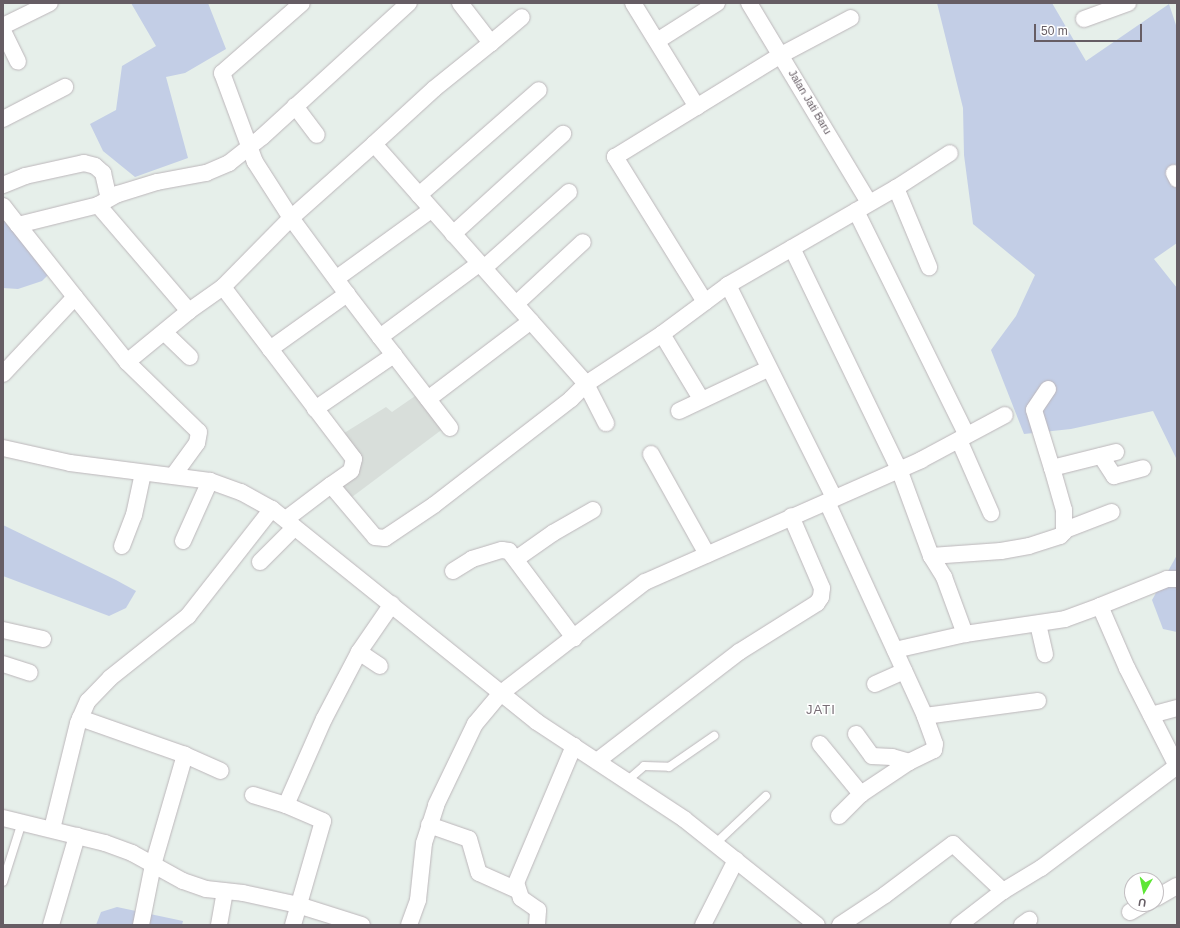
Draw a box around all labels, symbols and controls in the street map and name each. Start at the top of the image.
scale bar [1036,16,1144,42]
text: 50 m [1041,24,1068,38]
street label: Jalan Jati Baru [786,67,834,137]
district label: JATI [806,702,836,718]
north arrow [1124,872,1164,912]
text: U [1137,896,1147,909]

